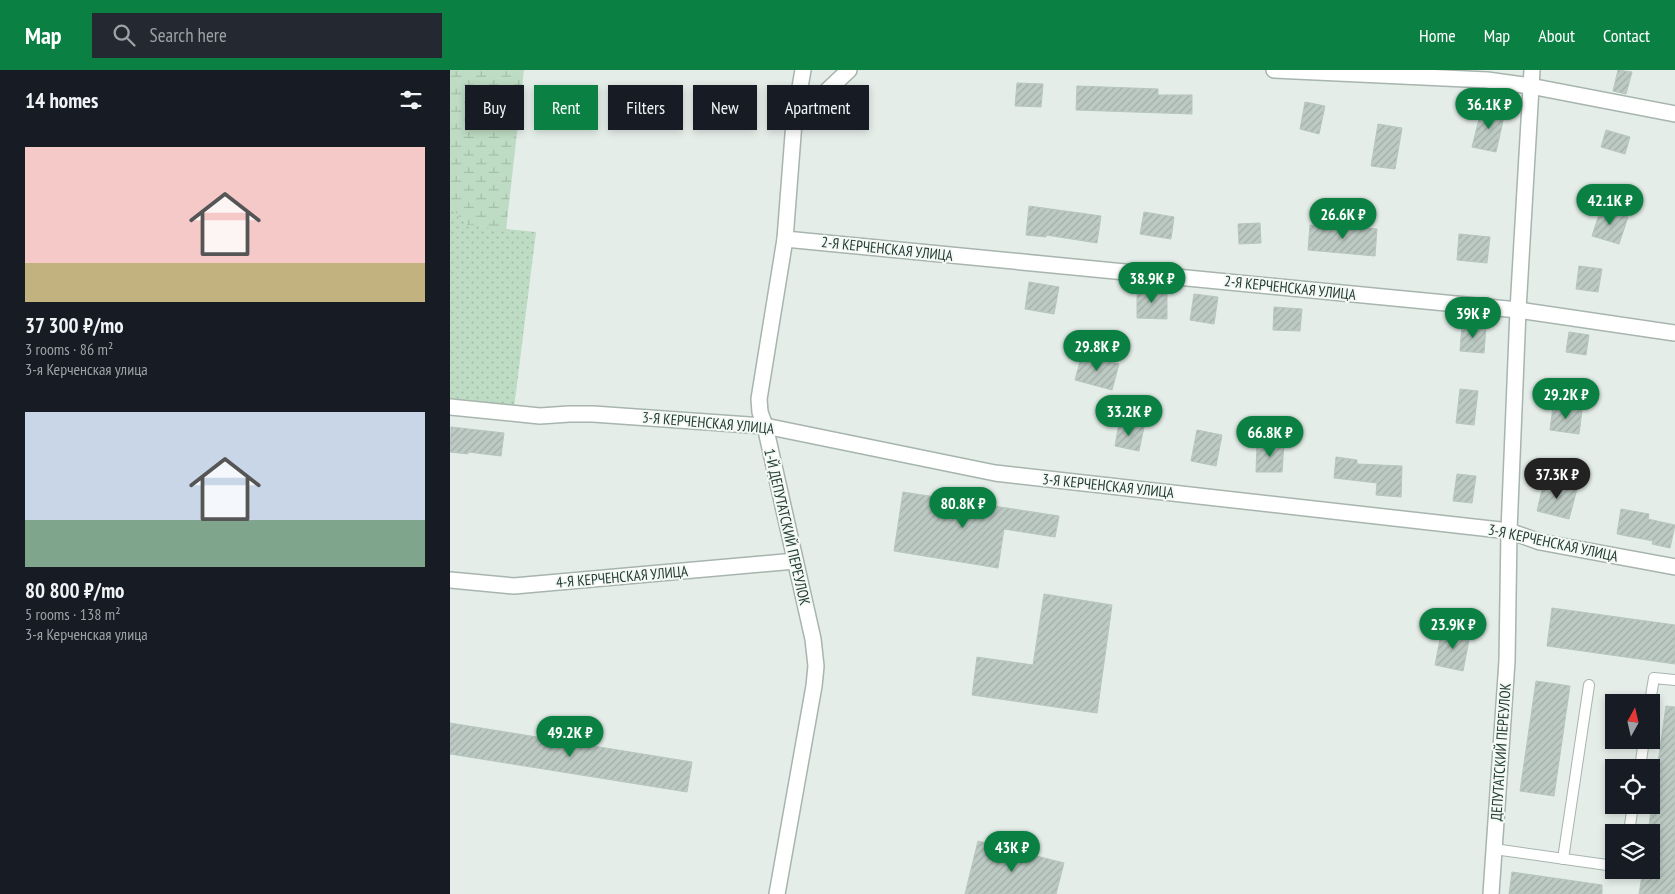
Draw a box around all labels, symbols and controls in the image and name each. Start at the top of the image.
search box [92,13,442,58]
text: Map [25,20,62,51]
icon: search [110,21,138,49]
text: Search here [150,23,227,47]
text: Home [1419,24,1456,47]
text: Map [1484,24,1510,47]
text: About [1538,24,1575,47]
text: Contact [1603,24,1650,47]
chip: Buy [465,85,524,130]
chip: Rent [534,85,598,130]
chip: Filters [608,85,683,130]
chip: New [693,85,757,130]
chip: Apartment [767,85,869,130]
icon: filters [397,86,425,114]
text: 14 homes [25,87,98,114]
pin: 36.1K ₽ [1443,88,1535,130]
text: 36.1K ₽ [1466,94,1512,114]
icon: home [180,179,270,269]
pin: 42.1K ₽ [1564,184,1656,226]
text: 42.1K ₽ [1587,190,1633,210]
pin: 26.6K ₽ [1297,198,1389,240]
text: 26.6K ₽ [1320,204,1366,224]
street label: 2-Я КЕРЧЕНСКАЯ УЛИЦА [820,232,955,265]
pin: 38.9K ₽ [1106,262,1198,304]
text: 38.9K ₽ [1129,268,1175,288]
street label: 2-Я КЕРЧЕНСКАЯ УЛИЦА [1223,271,1358,304]
pin: 39K ₽ [1438,296,1508,339]
text: 39K ₽ [1456,303,1490,323]
text: 37 300 ₽/mo [25,312,124,339]
pin: 29.8K ₽ [1051,330,1143,372]
text: 29.8K ₽ [1074,336,1120,356]
text: 3 rooms · 86 m² [25,339,113,359]
text: 3-я Керченская улица [25,359,148,379]
pin: 29.2K ₽ [1520,378,1612,420]
text: 29.2K ₽ [1543,384,1589,404]
pin: 33.2K ₽ [1083,394,1175,437]
text: 33.2K ₽ [1106,401,1152,421]
street label: 3-Я КЕРЧЕНСКАЯ УЛИЦА [641,407,776,438]
pin: 66.8K ₽ [1224,416,1316,458]
text: 66.8K ₽ [1247,422,1293,442]
icon: home [180,444,270,534]
street label: 1-Й ДЕПУТАТСКИЙ ПЕРЕУЛОК [760,447,815,608]
pin: 37.3K ₽ [1511,458,1603,500]
text: 37.3K ₽ [1535,464,1579,484]
street label: 3-Я КЕРЧЕНСКАЯ УЛИЦА [1041,469,1176,502]
pin: 80.8K ₽ [917,486,1009,529]
text: 80.8K ₽ [940,493,986,513]
street label: 3-Я КЕРЧЕНСКАЯ УЛИЦА [1486,519,1621,566]
street label: 4-Я КЕРЧЕНСКАЯ УЛИЦА [555,561,690,592]
text: 80 800 ₽/mo [25,577,124,604]
text: 5 rooms · 138 m² [25,604,121,624]
pin: 23.9K ₽ [1407,608,1499,650]
text: 23.9K ₽ [1430,614,1476,634]
text: 3-я Керченская улица [25,624,148,644]
street label: ДЕПУТАТСКИЙ ПЕРЕУЛОК [1486,682,1515,822]
north arrow [1605,694,1660,749]
map controls [1605,694,1660,879]
pin: 49.2K ₽ [524,716,616,758]
text: 49.2K ₽ [547,722,593,742]
button: locate [1605,759,1660,814]
button: layers [1605,824,1660,879]
pin: 43K ₽ [977,830,1047,873]
text: 43K ₽ [995,837,1029,857]

